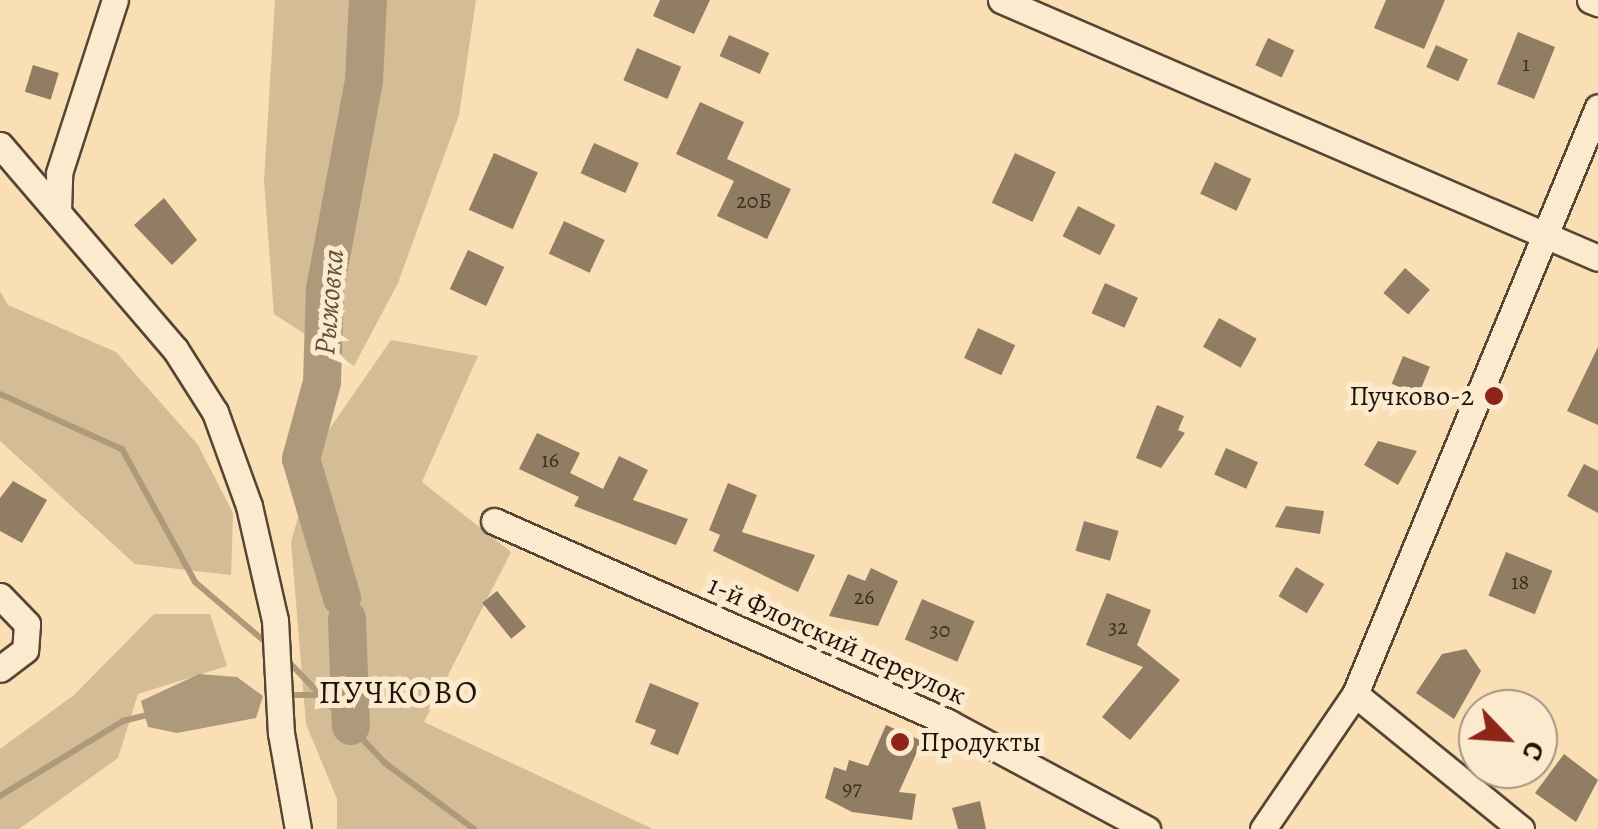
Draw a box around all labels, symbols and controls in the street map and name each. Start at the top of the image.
house number: 1 [1522,52,1530,78]
house number: 20Б [736,189,772,215]
water label: Рыжовка [306,248,352,356]
place label: Пучково-2 [1349,379,1474,413]
marker: Пучково-2 [1483,385,1505,407]
house number: 16 [541,448,559,474]
street label: 1-й Флотский переулок [703,568,971,712]
house number: 18 [1511,570,1529,596]
house number: 26 [854,585,874,611]
house number: 32 [1108,615,1128,641]
house number: 30 [930,618,950,644]
district label: ПУЧКОВО [318,673,480,711]
north arrow [1458,689,1558,789]
place label: Продукты [920,725,1041,759]
marker: Продукты [889,731,911,753]
text: С [1513,735,1554,767]
house number: 97 [842,776,862,802]

